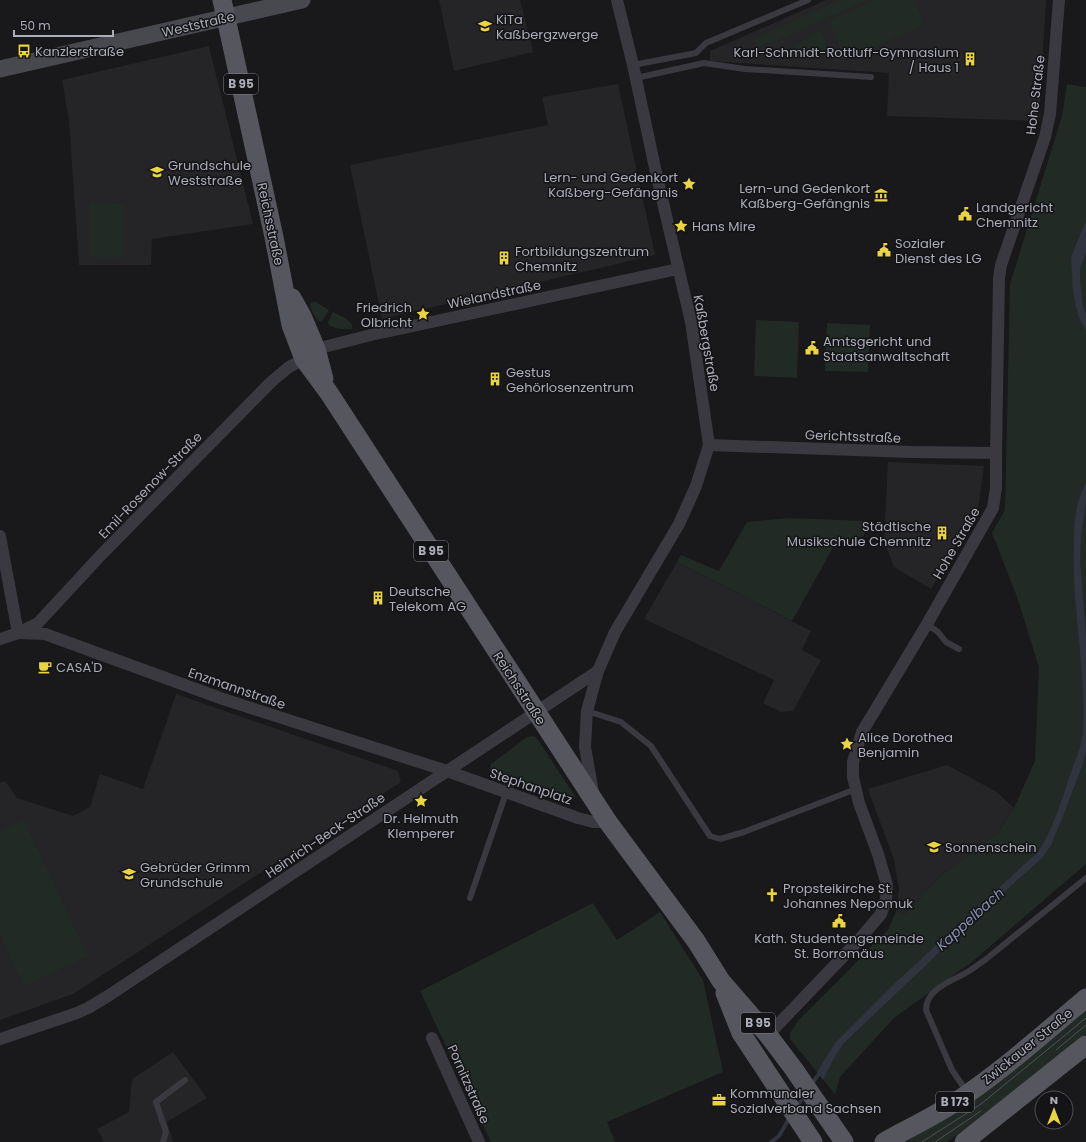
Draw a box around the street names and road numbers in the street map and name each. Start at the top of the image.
street label: Weststraße [160,7,236,42]
street label: Hohe Straße [1021,54,1050,136]
road number: B 95 [224,74,258,94]
street label: Reichsstraße [252,181,289,267]
street label: Wielandstraße [446,275,543,314]
street label: Kaßbergstraße [689,293,724,393]
street label: Gerichtsstraße [805,425,901,448]
street label: Emil-Rosenow-Straße [94,428,207,543]
street label: Hohe Straße [928,504,985,583]
road number: B 95 [414,541,448,561]
street label: Reichsstraße [489,648,550,729]
street label: Enzmannstraße [186,663,288,714]
street label: Stephanplatz [487,763,575,809]
street label: Heinrich-Beck-Straße [262,788,389,883]
street label: Zwickauer Straße [978,1004,1077,1089]
road number: B 95 [741,1013,775,1033]
street label: Pornitzstraße [443,1042,494,1127]
road number: B 173 [936,1092,974,1112]

